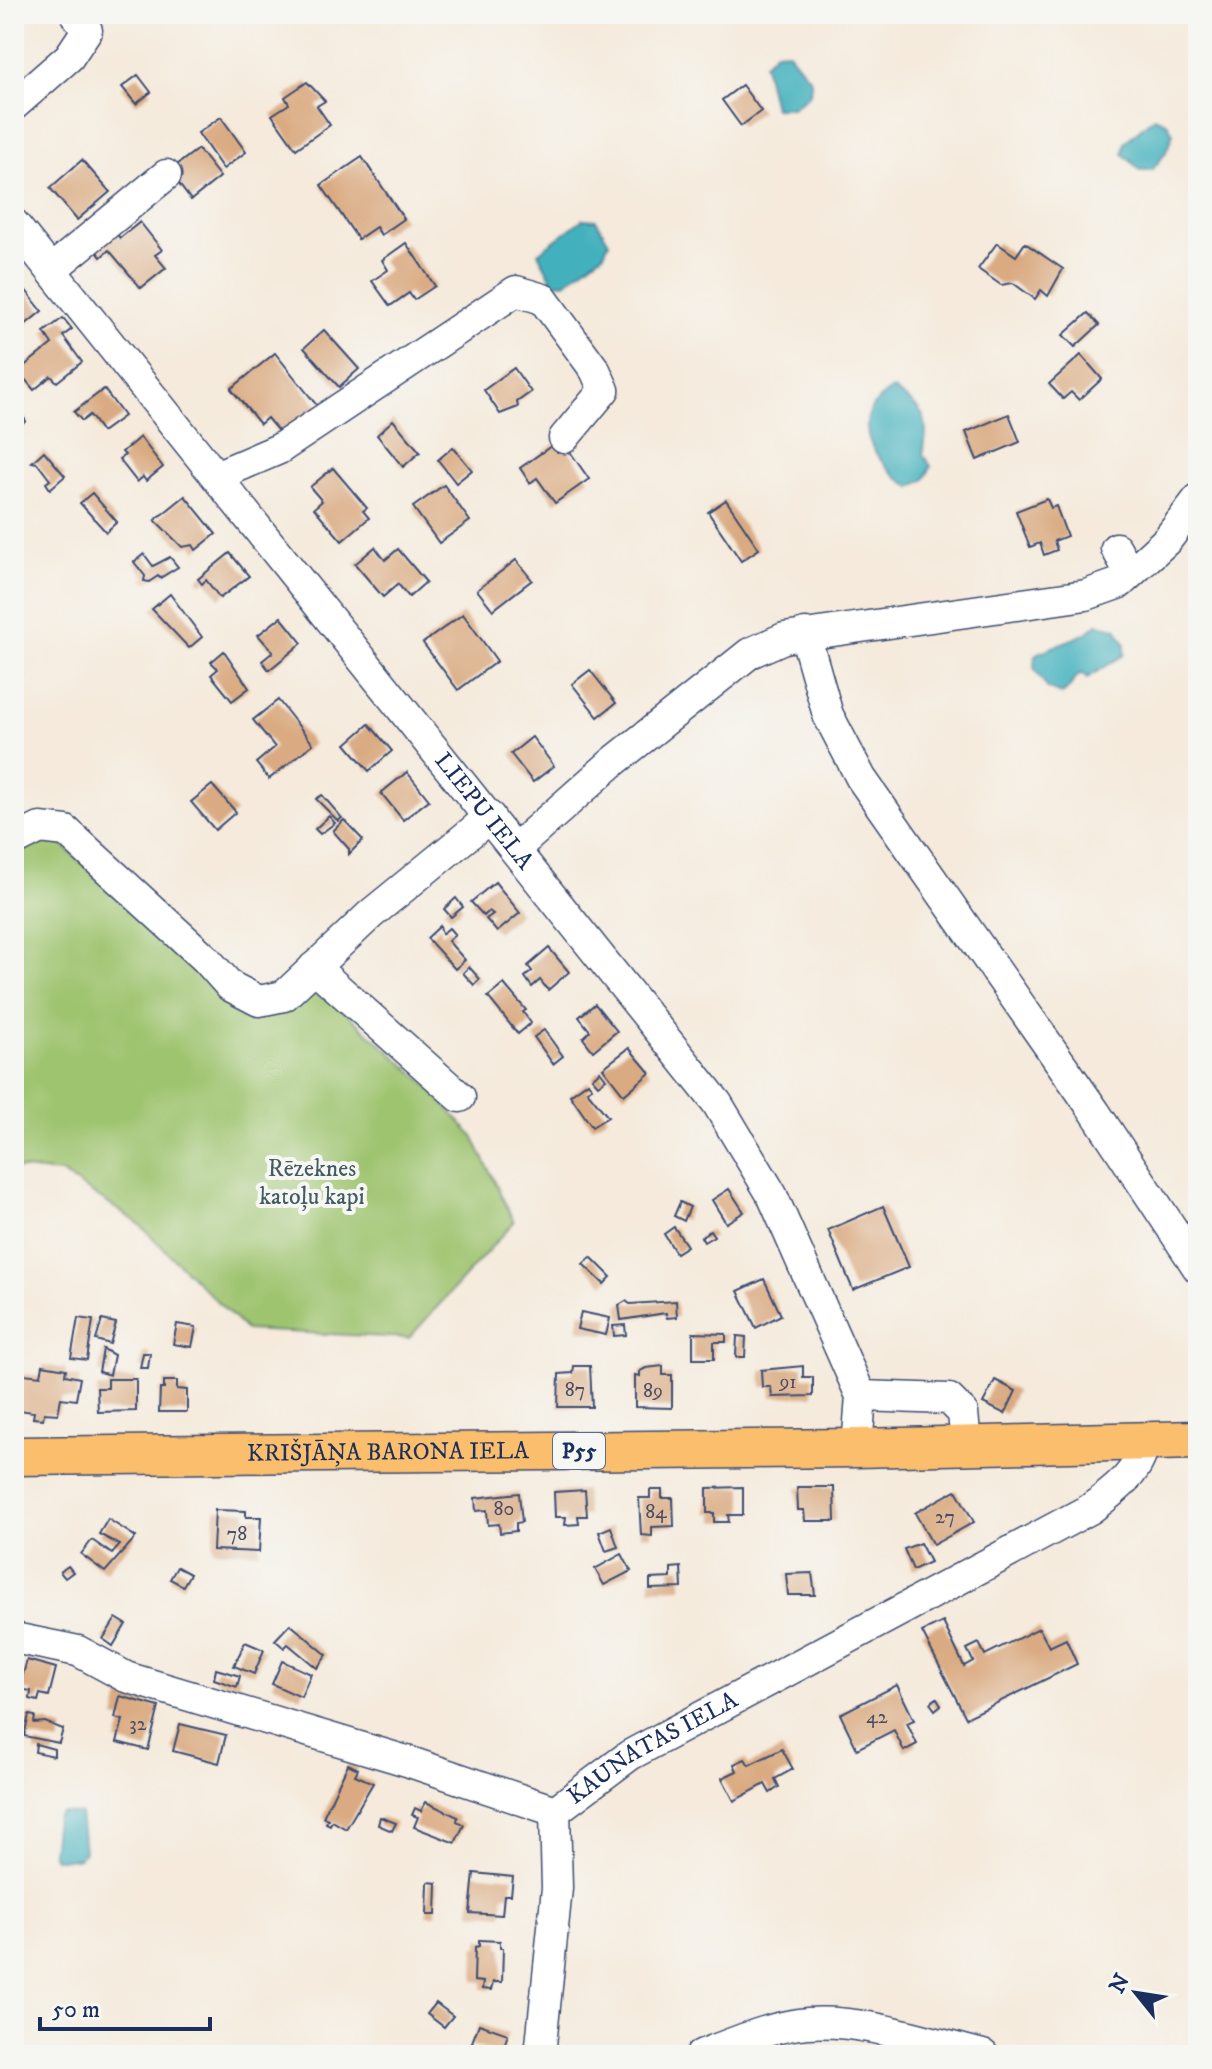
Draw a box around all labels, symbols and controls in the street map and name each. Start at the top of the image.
street label: LIEPU IELA [428,747,540,877]
park label: Rēzeknes katoļu kapi [259,1154,365,1212]
house number: 91 [778,1370,797,1395]
house number: 87 [565,1378,585,1403]
house number: 89 [643,1379,663,1404]
road number: P55 [553,1433,605,1469]
street label: KRIŠJĀŅA BARONA IELA [247,1436,530,1469]
house number: 80 [494,1497,514,1522]
house number: 84 [645,1500,667,1525]
house number: 27 [935,1505,955,1530]
house number: 78 [227,1522,247,1547]
street label: KAUNATAS IELA [562,1685,744,1811]
house number: 42 [866,1705,888,1730]
house number: 32 [129,1712,147,1737]
north arrow [1096,1953,1176,2033]
text: N [1104,1969,1136,1998]
scale bar [40,1981,210,2031]
text: 50 m [52,1995,100,2025]

